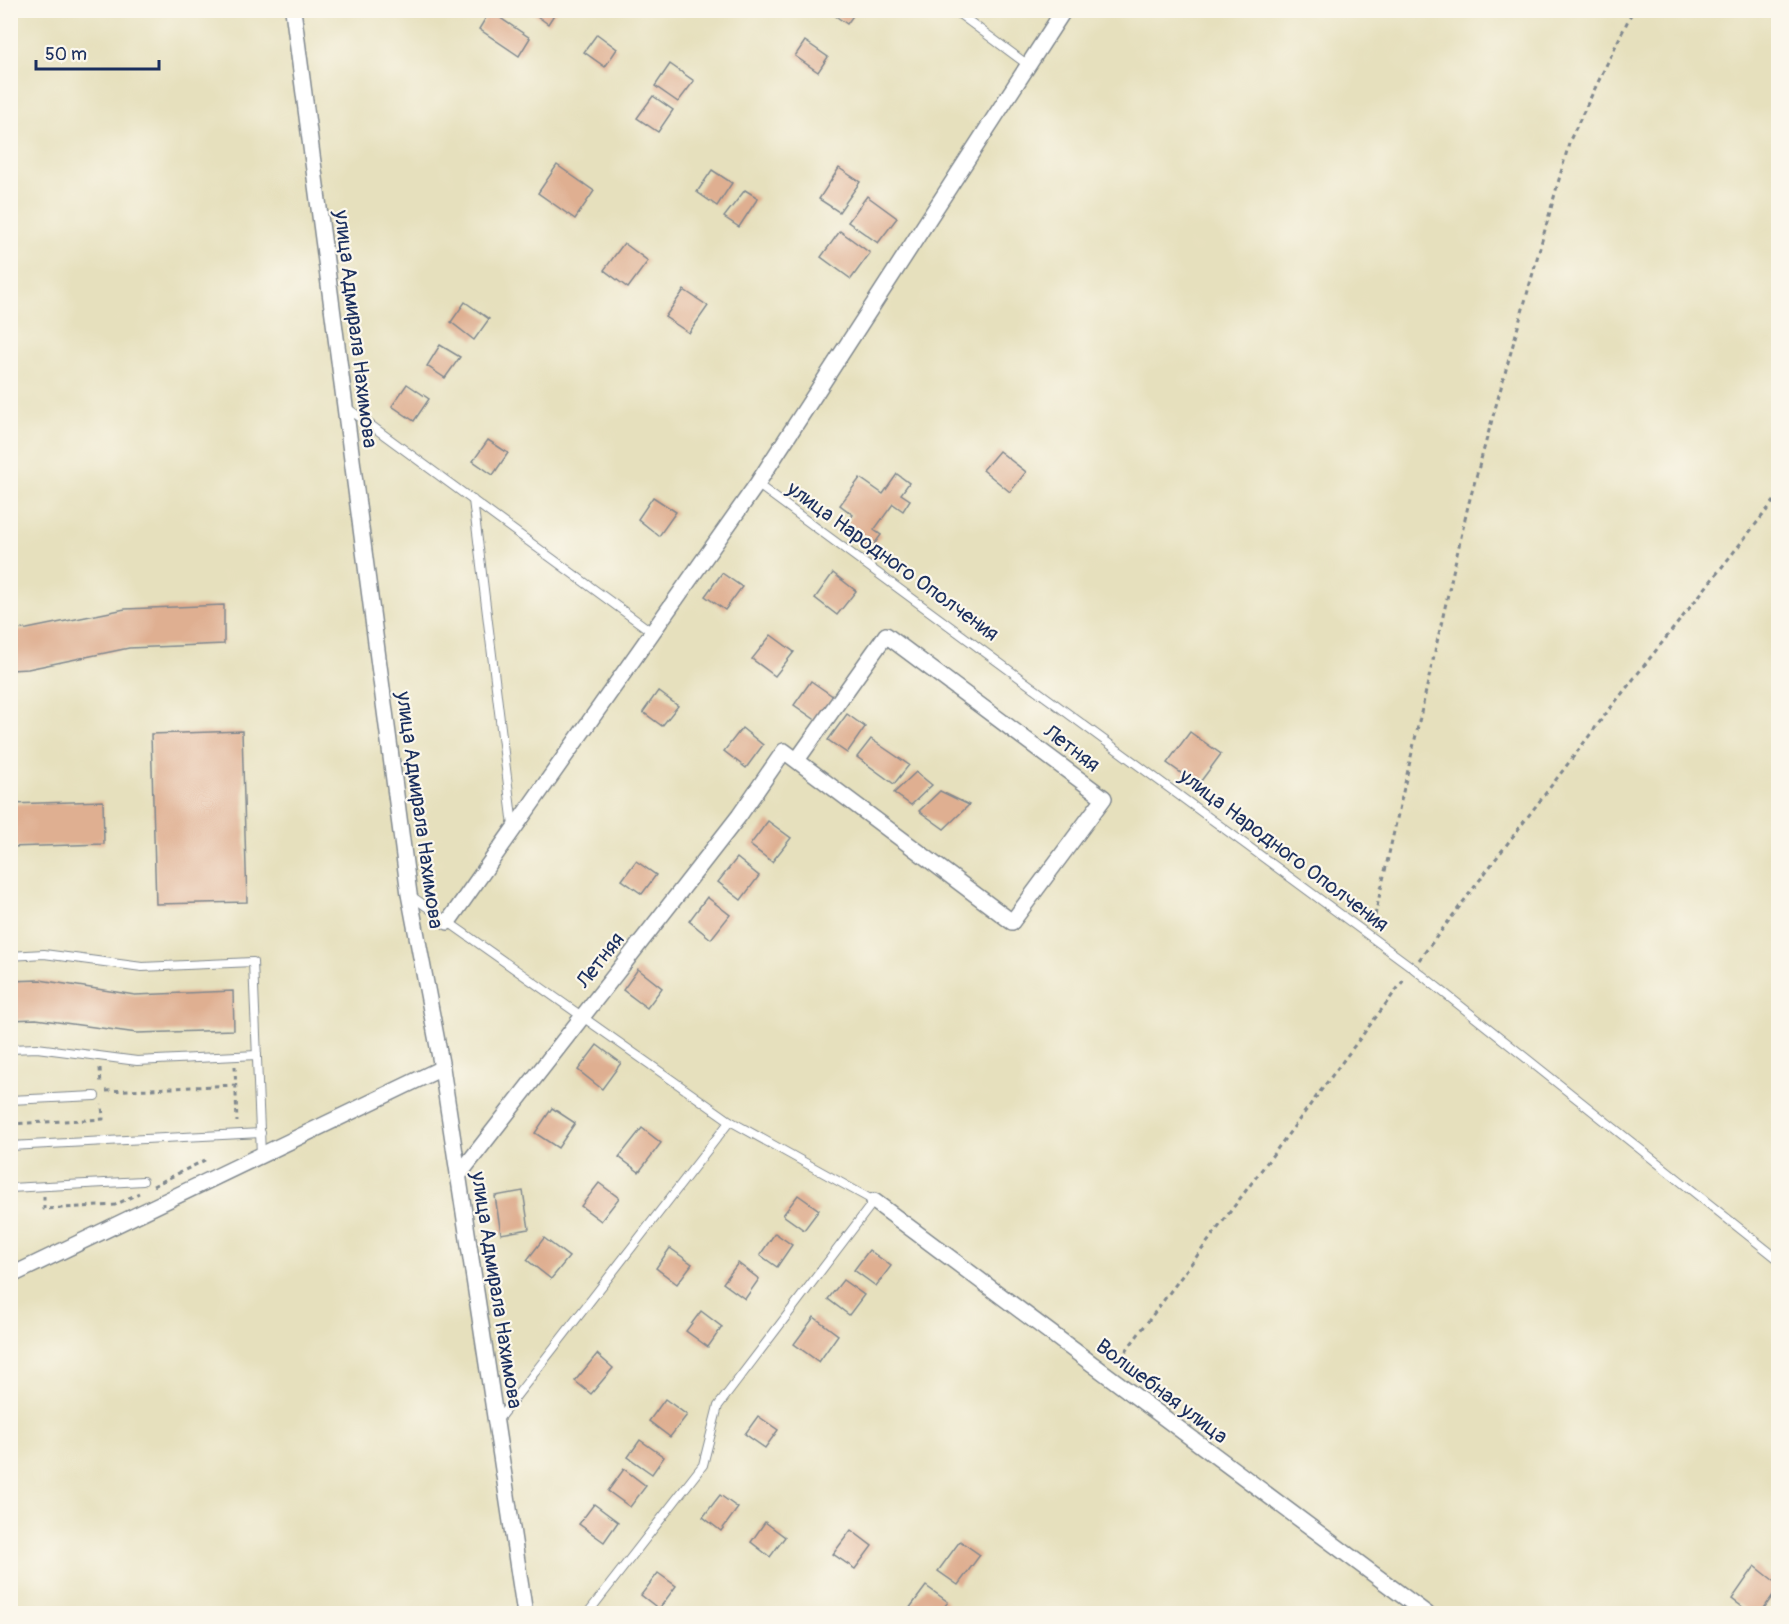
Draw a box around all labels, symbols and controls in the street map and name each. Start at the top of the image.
scale bar [36,33,159,71]
text: 50 m [45,43,87,66]
street label: улица Адмирала Нахимова [327,208,383,450]
street label: улица Народного Ополчения [781,475,1004,647]
street label: улица Адмирала Нахимова [389,689,450,930]
street label: Летняя [1037,718,1105,778]
street label: улица Народного Ополчения [1173,762,1394,938]
street label: Летняя [570,927,631,995]
street label: улица Адмирала Нахимова [464,1169,529,1410]
street label: Волшебная улица [1090,1333,1233,1450]

